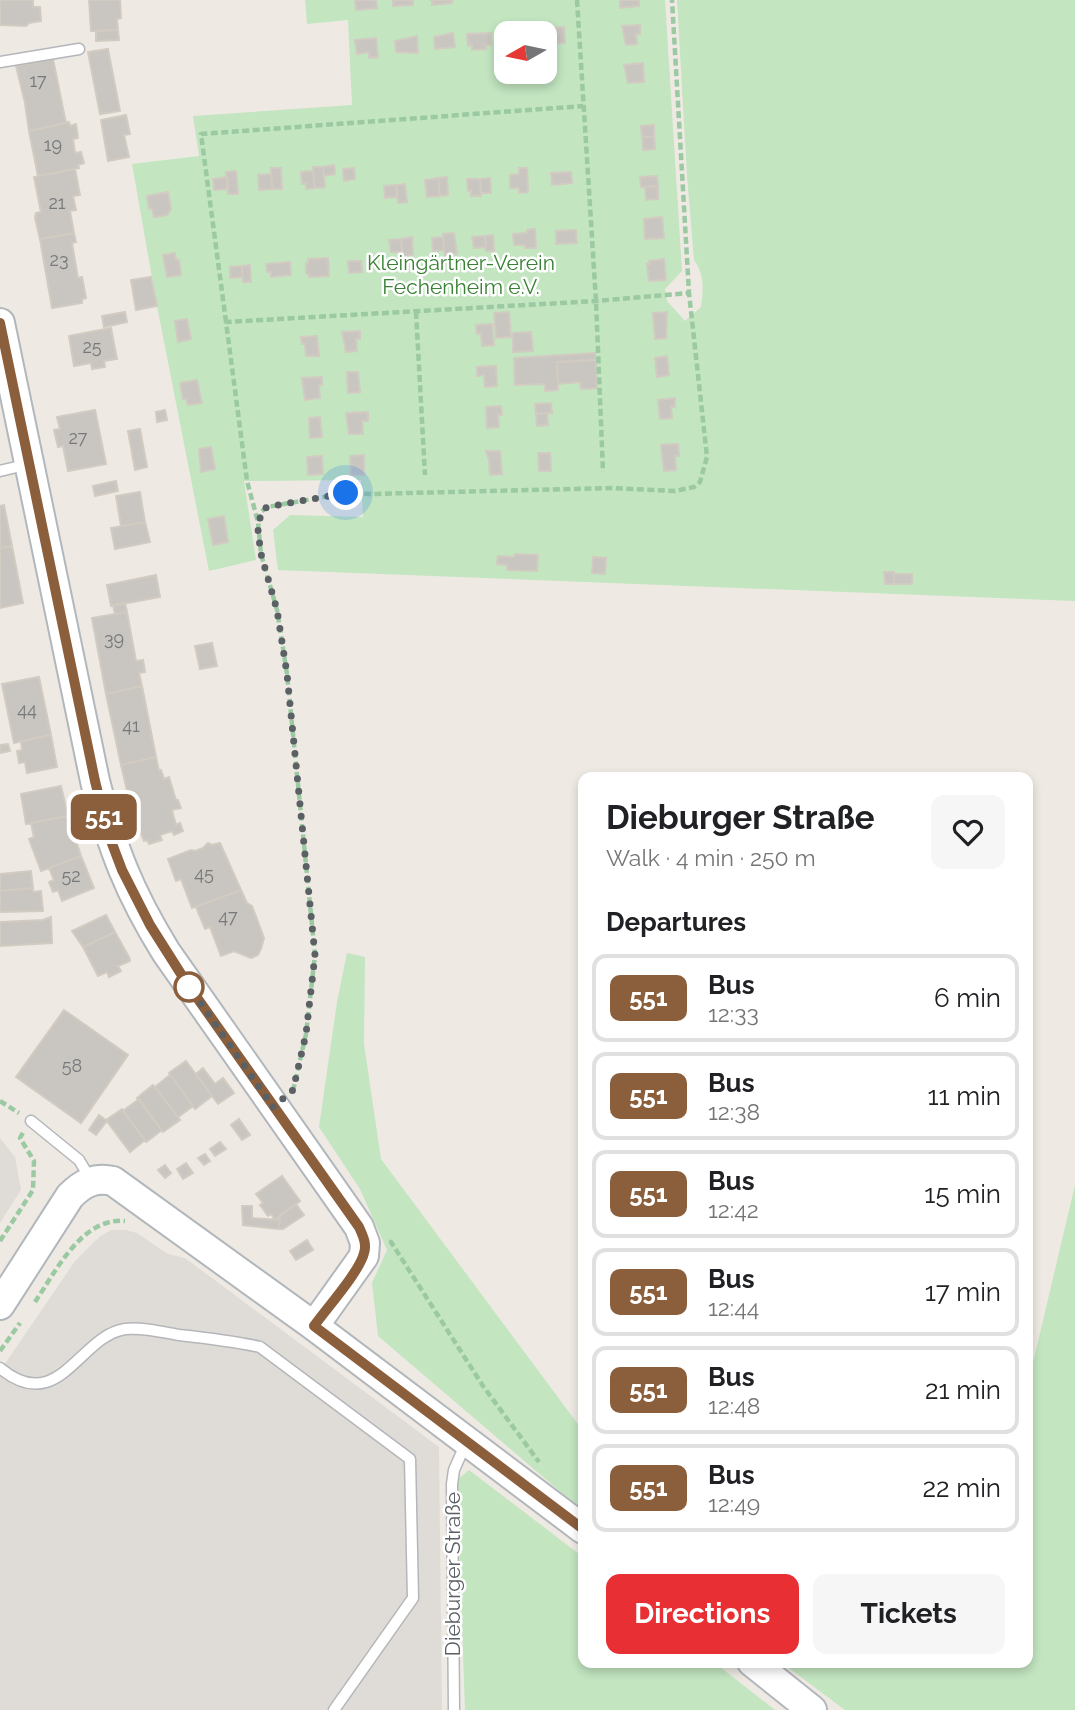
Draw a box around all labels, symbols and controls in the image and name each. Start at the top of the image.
north arrow [494,21,556,84]
map controls [494,21,557,84]
house number: 17 [29,70,47,91]
house number: 19 [44,134,62,155]
house number: 21 [48,192,66,213]
house number: 23 [50,249,69,270]
park label: Kleingärtner-Verein Fechenheim e.V. [367,250,555,299]
house number: 25 [82,336,102,357]
house number: 27 [68,427,88,448]
your location [328,475,363,510]
house number: 39 [104,628,124,649]
house number: 44 [17,699,37,720]
house number: 41 [122,715,140,736]
line badge: 551 [64,794,144,840]
button: heart [931,795,1005,869]
text: Dieburger Straße [606,798,875,837]
text: 551 [85,802,123,831]
text: Walk · 4 min · 250 m [606,844,816,871]
house number: 45 [194,863,214,884]
house number: 52 [61,865,81,886]
house number: 47 [218,906,238,927]
text: Departures [606,907,746,937]
text: Bus [708,970,755,1000]
unlabelled marker [174,972,204,1002]
text: 551 [629,983,668,1012]
text: 6 min [934,983,1001,1013]
text: 12:33 [708,1000,759,1027]
house number: 58 [62,1055,82,1076]
text: Bus [708,1068,755,1098]
text: 551 [629,1081,668,1110]
text: 11 min [927,1081,1001,1111]
text: 12:38 [708,1098,760,1125]
text: Bus [708,1166,755,1196]
text: 551 [629,1179,668,1208]
text: 15 min [924,1179,1001,1209]
text: 12:42 [708,1196,759,1223]
text: Bus [708,1264,755,1294]
text: 551 [629,1277,668,1306]
text: 17 min [925,1277,1001,1307]
text: 12:44 [708,1294,759,1321]
text: Bus [708,1362,755,1392]
text: 551 [629,1375,668,1404]
text: 21 min [925,1375,1001,1405]
text: 12:48 [708,1392,760,1419]
text: Bus [708,1460,755,1490]
text: 551 [629,1473,668,1502]
text: 22 min [923,1473,1001,1503]
text: 12:49 [708,1490,760,1517]
street label: Dieburger Straße [440,1492,465,1656]
button: Directions [606,1574,799,1654]
button: Tickets [813,1574,1005,1654]

